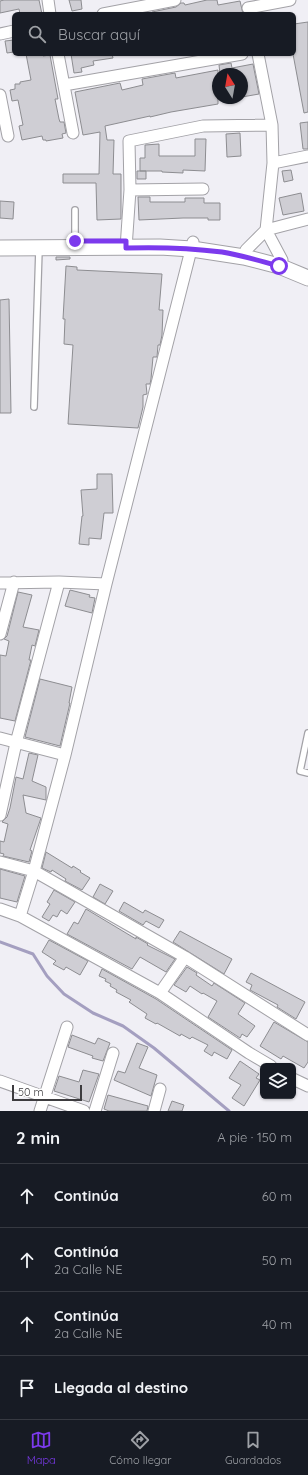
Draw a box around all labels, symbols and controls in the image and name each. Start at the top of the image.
search box [12,12,296,56]
icon: search [26,23,48,45]
text: Buscar aquí [58,25,140,44]
north arrow [212,68,248,104]
route end [66,232,84,250]
route start [270,257,288,275]
map controls [260,1063,296,1099]
button: layers [260,1063,296,1099]
scale bar [12,1083,82,1102]
text: 50 m [18,1085,44,1099]
text: 2 min [16,1127,60,1148]
text: A pie · 150 m [217,1129,292,1145]
icon: ahead [16,1185,38,1207]
text: Continúa [54,1186,119,1205]
text: 60 m [262,1188,292,1204]
text: Continúa [54,1242,119,1261]
icon: ahead [16,1249,38,1271]
text: 50 m [262,1252,292,1268]
text: 2a Calle NE [54,1261,123,1277]
text: Continúa [54,1306,119,1325]
icon: ahead [16,1313,38,1335]
text: 40 m [262,1316,292,1332]
text: 2a Calle NE [54,1325,123,1341]
icon: arrive [16,1377,38,1399]
text: Llegada al destino [54,1378,188,1397]
tab: Mapa [27,1429,56,1467]
tab: Cómo llegar [109,1429,172,1467]
tab: Guardados [225,1429,281,1467]

